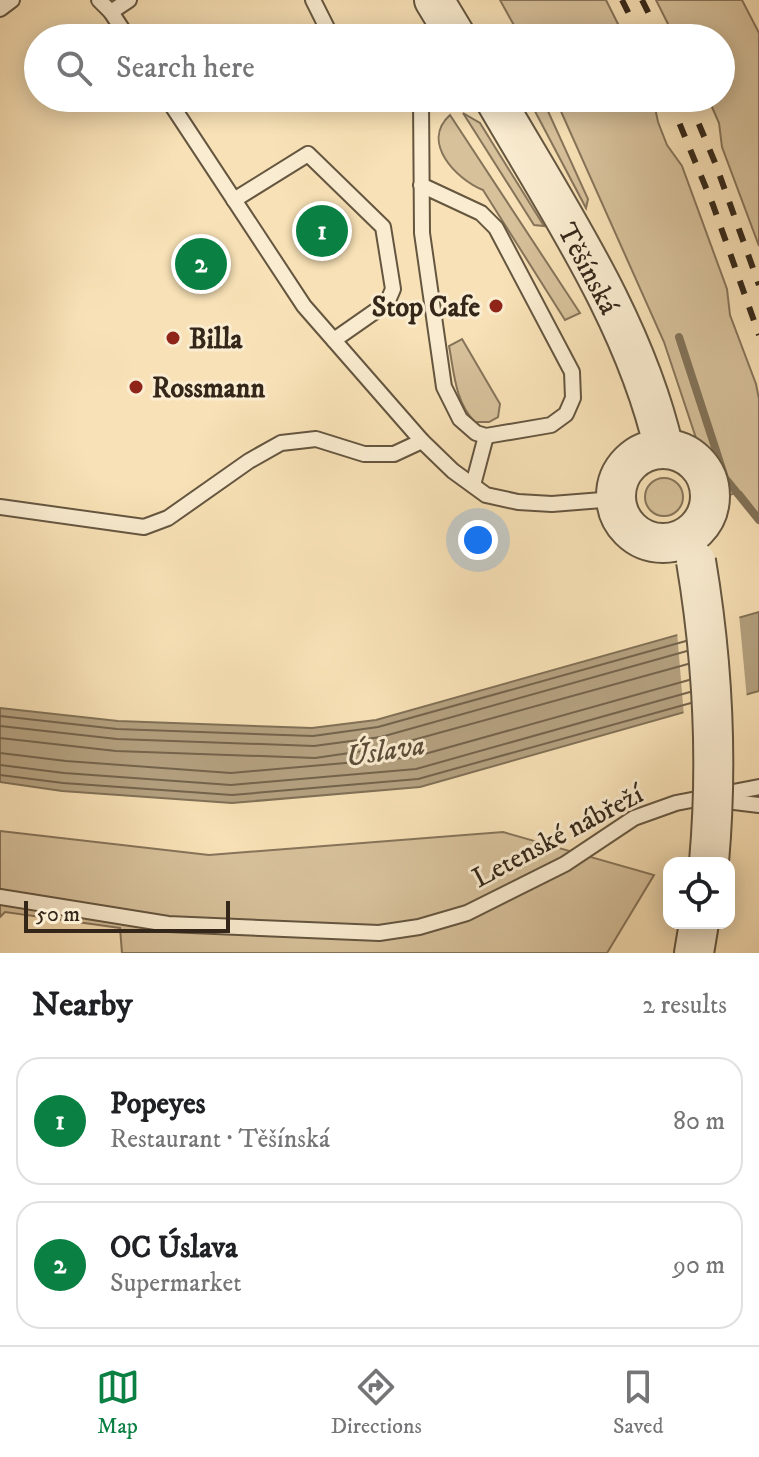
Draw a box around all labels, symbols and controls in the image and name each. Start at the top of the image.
search box [24,24,735,112]
icon: search [52,46,96,90]
text: Search here [116,50,255,87]
pin: 1 [296,201,348,261]
street label: Těšínská [549,217,626,321]
pin: 2 [175,234,227,294]
place label: Stop Cafe [372,290,480,325]
marker: Stop Cafe [487,297,505,315]
place label: Billa [189,322,244,357]
marker: Billa [164,329,182,347]
place label: Rossmann [152,371,265,406]
marker: Rossmann [127,378,145,396]
your location [458,520,498,560]
water label: Úslava [342,725,428,776]
street label: Letenské nábřeží [466,776,651,896]
map controls [663,857,735,929]
button: locate [663,857,735,929]
scale bar [24,897,230,933]
text: 50 m [36,901,80,928]
text: Nearby [32,984,133,1026]
text: 2 results [642,989,727,1022]
text: Popeyes [110,1086,206,1123]
text: 1 [55,1105,65,1138]
text: 80 m [673,1105,725,1138]
text: Restaurant · Těšínská [110,1123,330,1156]
text: OC Úslava [110,1230,238,1267]
text: 2 [54,1249,66,1282]
text: 90 m [673,1249,725,1282]
text: Supermarket [110,1267,242,1300]
tab: Map [96,1365,140,1440]
tab: Directions [331,1365,422,1440]
tab: Saved [613,1365,663,1440]

